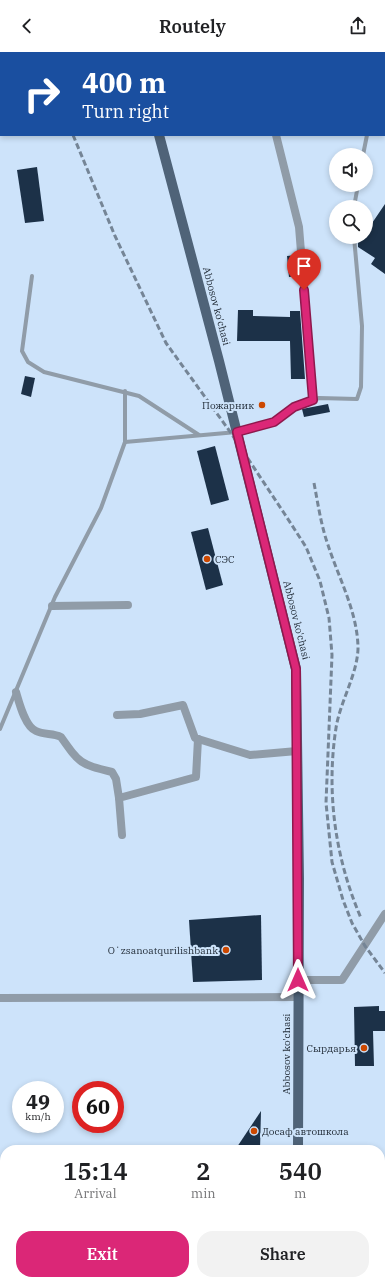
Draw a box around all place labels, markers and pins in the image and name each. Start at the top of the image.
pin [287,249,321,290]
place label: Пожарник [202,399,254,412]
marker: Пожарник [257,400,267,410]
place label: СЭС [215,553,235,566]
marker: СЭС [202,554,212,564]
place label: Oʻzsanoatqurilishbank [108,944,218,957]
marker: Oʻzsanoatqurilishbank [221,945,231,955]
place label: Сырдарья [307,1042,356,1055]
marker: Сырдарья [359,1043,369,1053]
place label: Досаф автошкола [262,1125,349,1138]
marker: Досаф автошкола [249,1126,259,1136]

